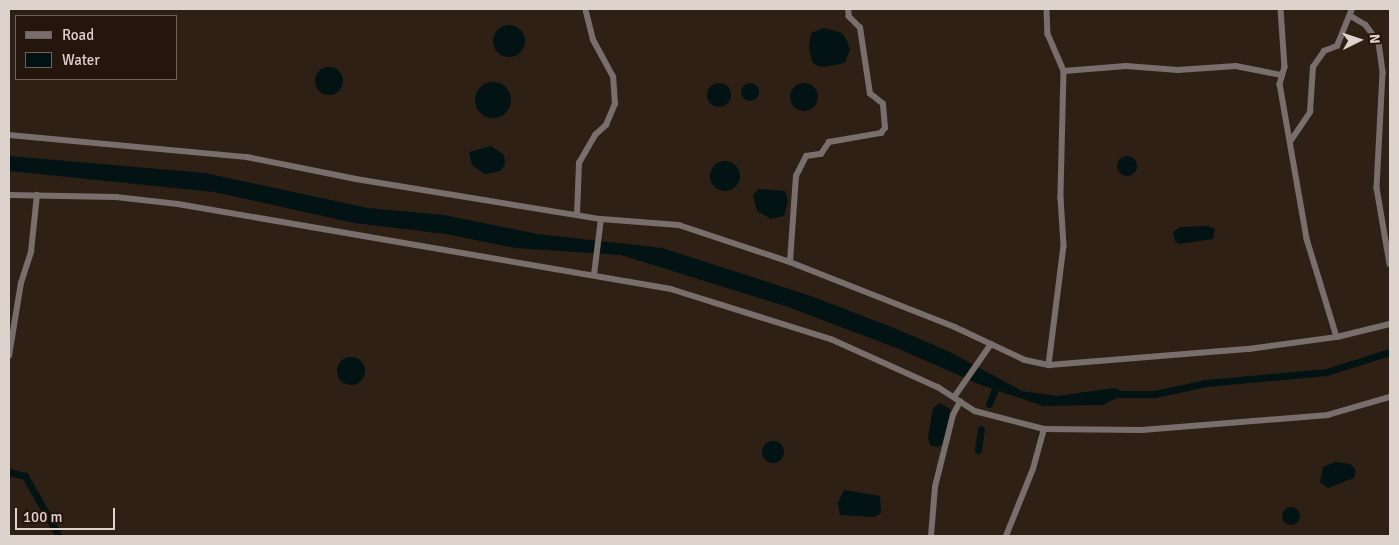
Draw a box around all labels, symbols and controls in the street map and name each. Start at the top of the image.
legend [15,15,178,80]
north arrow [1334,15,1384,65]
text: Road [62,26,94,44]
text: N [1366,33,1383,44]
text: Water [62,51,100,69]
scale bar [18,498,118,530]
text: 100 m [23,508,63,526]

